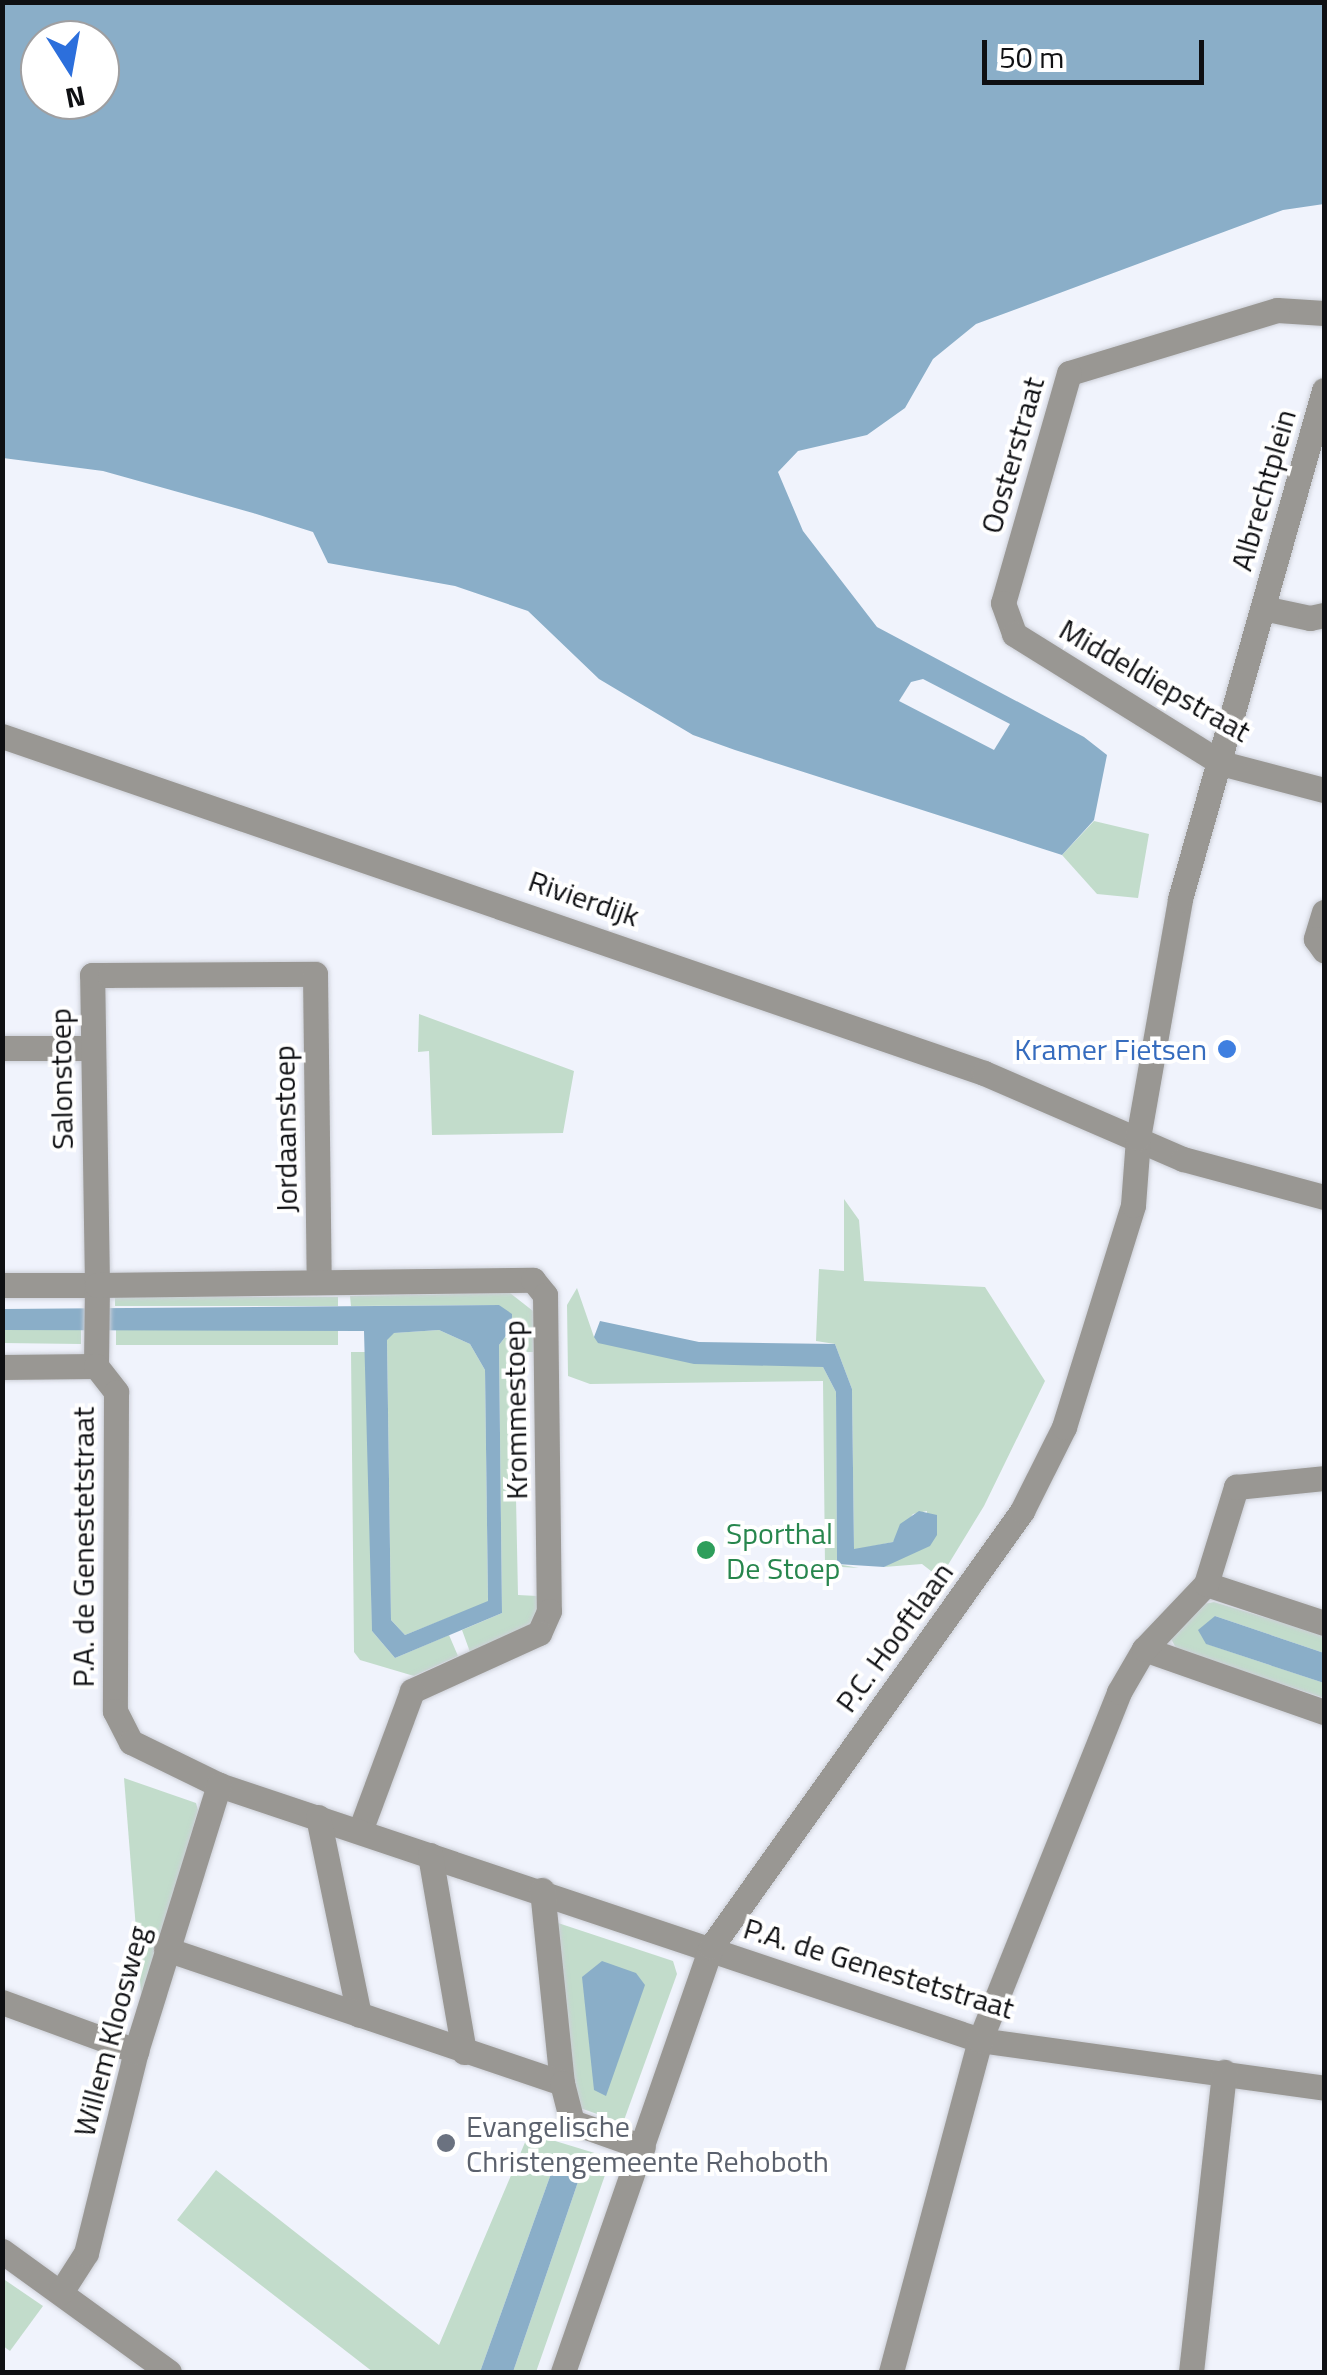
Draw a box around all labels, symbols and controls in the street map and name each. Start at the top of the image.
north arrow [20,20,120,120]
scale bar [987,20,1210,82]
text: 50 m [999,34,1064,80]
text: N [62,75,89,121]
street label: Oosterstraat [972,373,1052,537]
street label: Albrechtplein [1223,405,1303,575]
street label: Middeldiepstraat [1053,611,1257,749]
street label: Rivierdijk [524,862,644,934]
street label: Salonstoep [42,1008,80,1150]
place label: Kramer Fietsen [1014,1031,1207,1067]
marker: Kramer Fietsen [1216,1038,1238,1060]
street label: Jordaanstoep [266,1045,304,1213]
street label: Krommestoep [495,1320,535,1500]
street label: P.A. de Genestetstraat [65,1407,101,1687]
place label: Sporthal De Stoep [726,1515,840,1586]
marker: Sporthal De Stoep [695,1539,717,1561]
street label: P.C. Hooftlaan [828,1555,960,1719]
street label: P.A. de Genestetstraat [739,1910,1019,2026]
street label: Willem Kloosweg [66,1922,156,2140]
place label: Evangelische Christengemeente Rehoboth [466,2108,829,2178]
marker: Evangelische Christengemeente Rehoboth [435,2132,457,2154]

